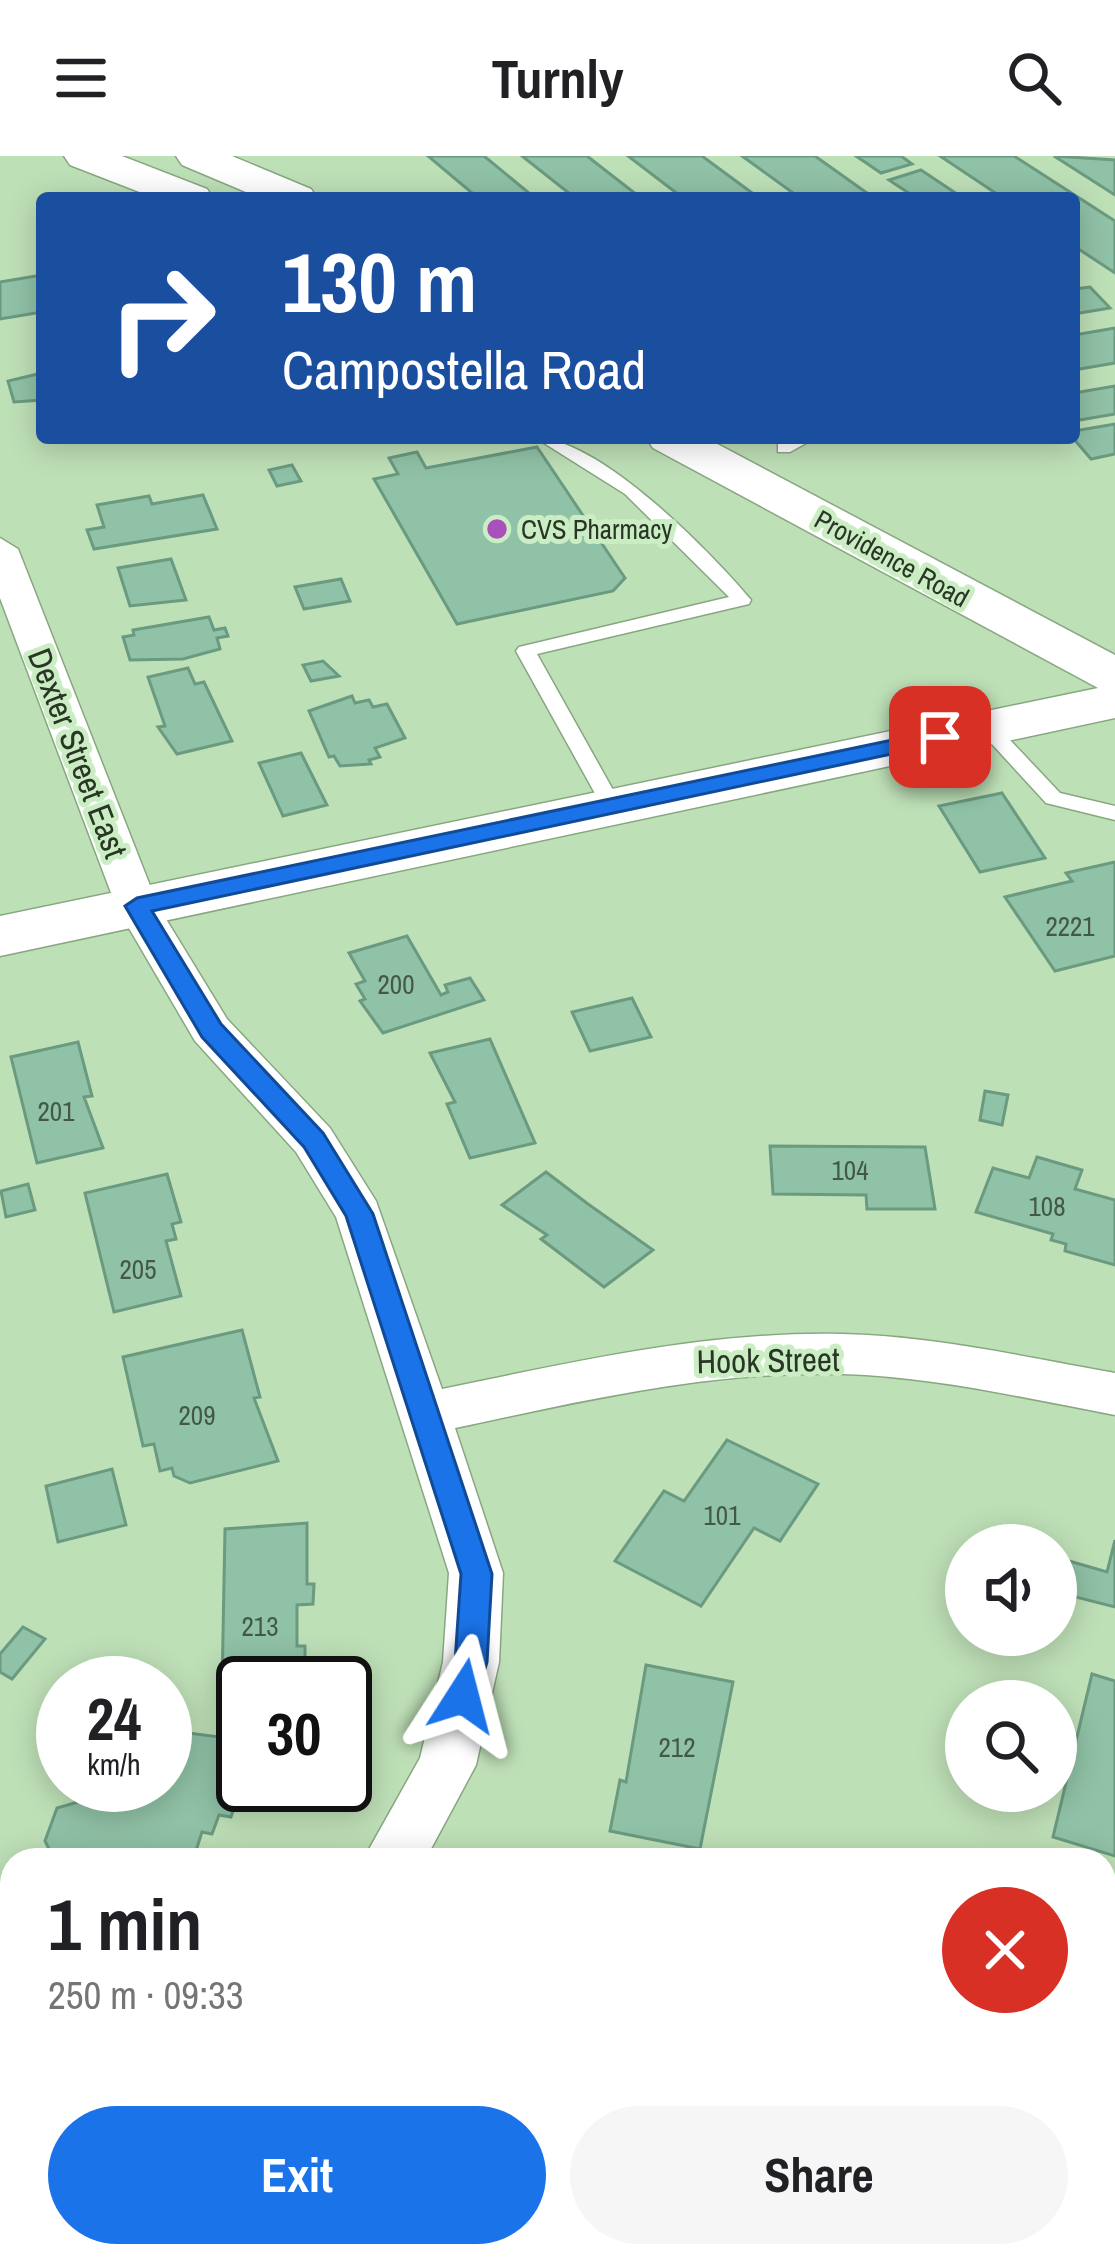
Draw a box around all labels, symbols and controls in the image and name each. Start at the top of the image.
text: Turnly [491,42,624,115]
icon: menu [48,45,114,111]
icon: search [1001,45,1067,111]
text: 130 m [282,225,477,338]
icon: right [84,240,240,396]
text: Campostella Road [282,333,646,406]
street label: Providence Road [808,501,976,615]
place label: CVS Pharmacy [521,511,672,547]
marker: CVS Pharmacy [484,516,510,542]
street label: Dexter Street East [18,642,138,864]
pin [889,686,991,788]
icon: arrive [907,704,973,770]
house number: 2221 [1045,908,1095,944]
house number: 200 [378,966,414,1002]
house number: 201 [38,1093,75,1129]
house number: 104 [832,1152,868,1188]
house number: 108 [1029,1188,1065,1224]
house number: 205 [120,1251,156,1287]
street label: Hook Street [696,1337,840,1383]
house number: 209 [179,1397,215,1433]
house number: 101 [704,1497,741,1533]
map controls [945,1524,1077,1812]
button: sound [945,1524,1077,1656]
house number: 213 [242,1608,278,1644]
position arrow [400,1633,526,1759]
speed limit sign: 30 [216,1656,372,1812]
text: 24 [87,1678,141,1759]
button: search [945,1680,1077,1812]
house number: 212 [659,1729,695,1765]
text: km/h [87,1744,141,1784]
text: 1 min [48,1875,202,1972]
button: close [942,1887,1068,2013]
text: 250 m · 09:33 [48,1969,244,2021]
button: Exit [48,2106,546,2244]
button: Share [570,2106,1068,2244]

